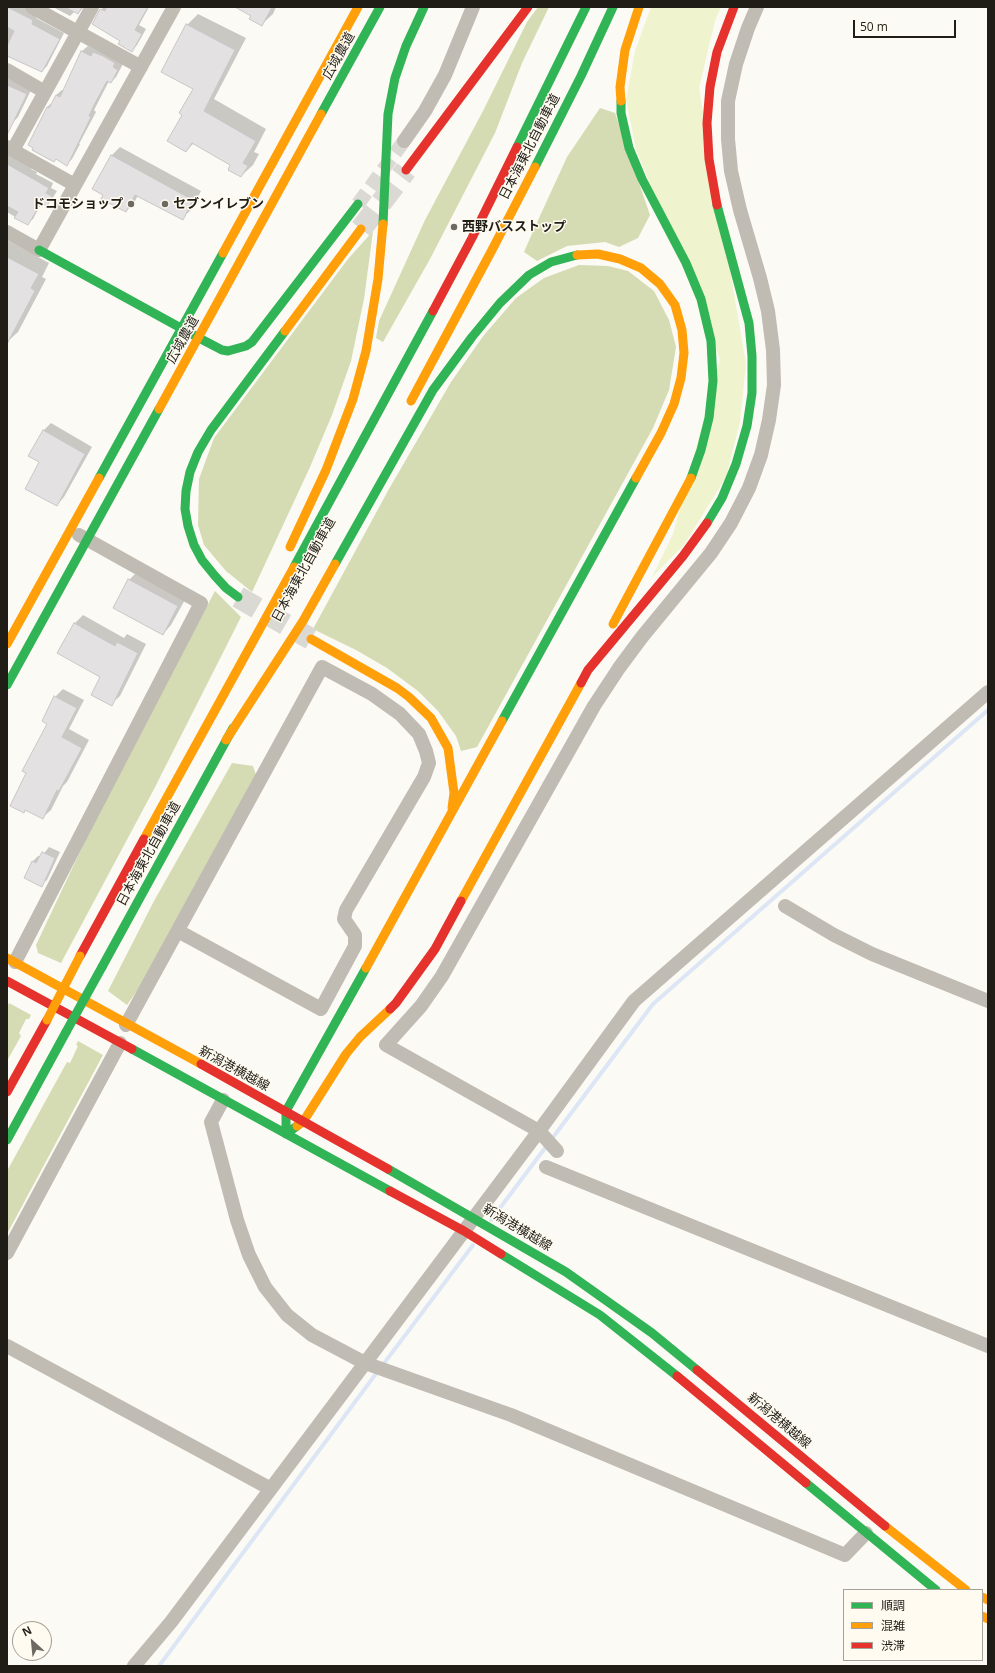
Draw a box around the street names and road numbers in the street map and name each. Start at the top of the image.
street label: 広域農道 [320,29,358,83]
street label: 日本海東北自動車道 [496,91,564,203]
street label: 広域農道 [164,313,202,367]
street label: 日本海東北自動車道 [269,515,339,625]
street label: 日本海東北自動車道 [114,799,184,909]
street label: 新潟港横越線 [196,1043,272,1095]
street label: 新潟港横越線 [480,1201,554,1255]
street label: 新潟港横越線 [744,1390,814,1452]

